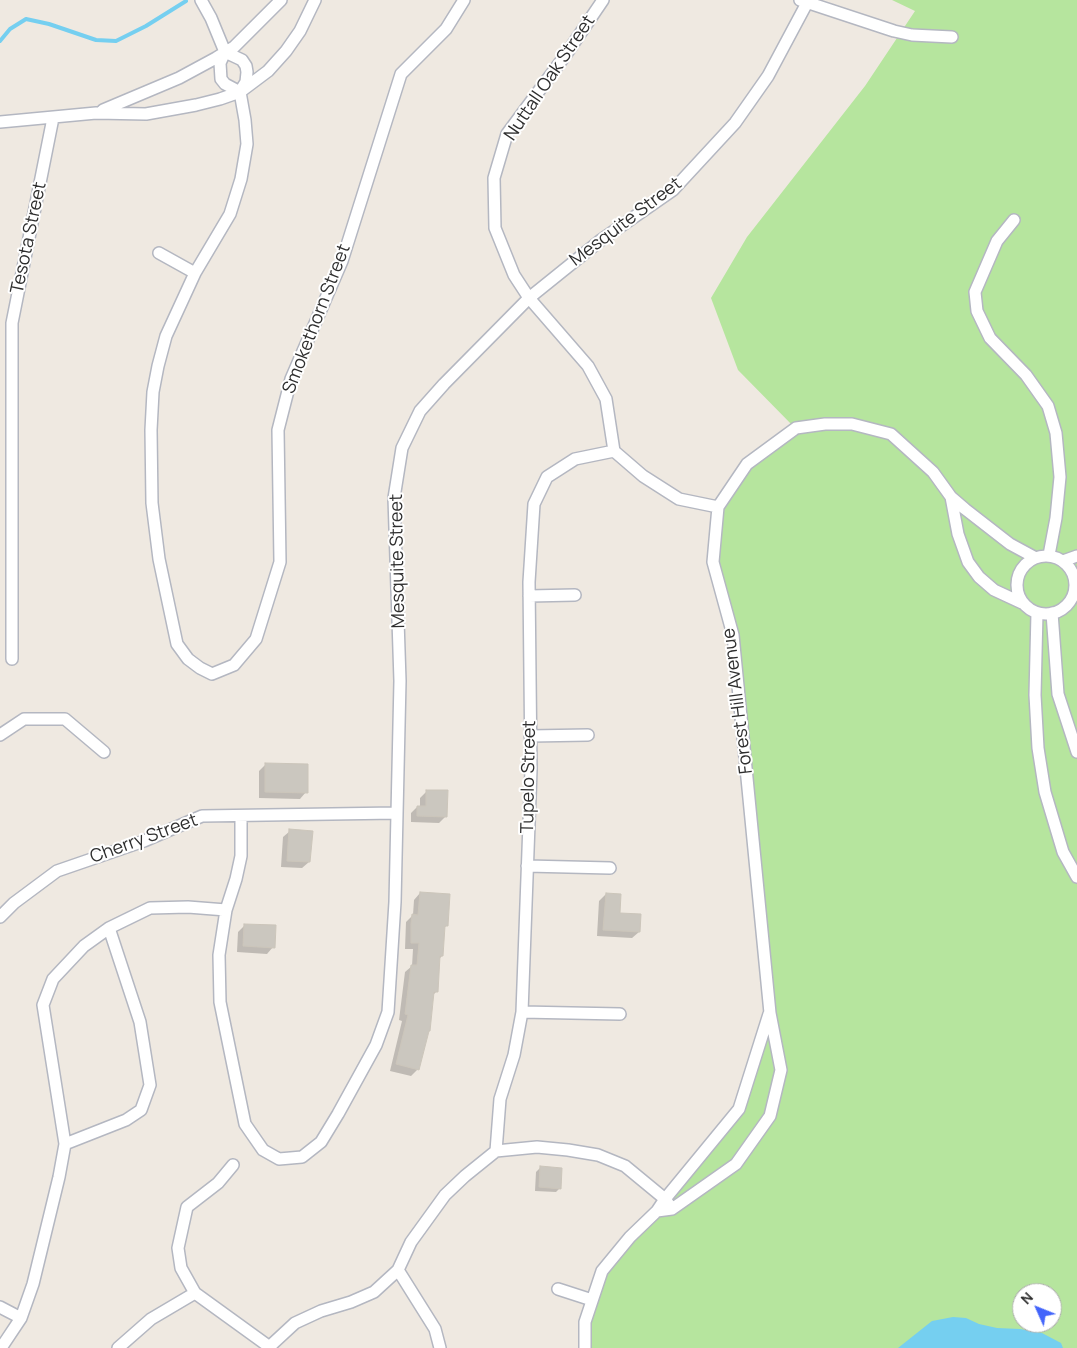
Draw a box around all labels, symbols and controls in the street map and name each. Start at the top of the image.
street label: Nuttall Oak Street [500,11,600,145]
street label: Mesquite Street [566,173,686,271]
street label: Tesota Street [7,180,51,296]
street label: Smokethorn Street [279,241,355,397]
street label: Mesquite Street [386,494,410,628]
street label: Forest Hill Avenue [718,627,758,775]
street label: Tupelo Street [517,720,541,834]
street label: Cherry Street [87,810,201,868]
north arrow [1012,1283,1062,1333]
text: N [1016,1288,1037,1308]

